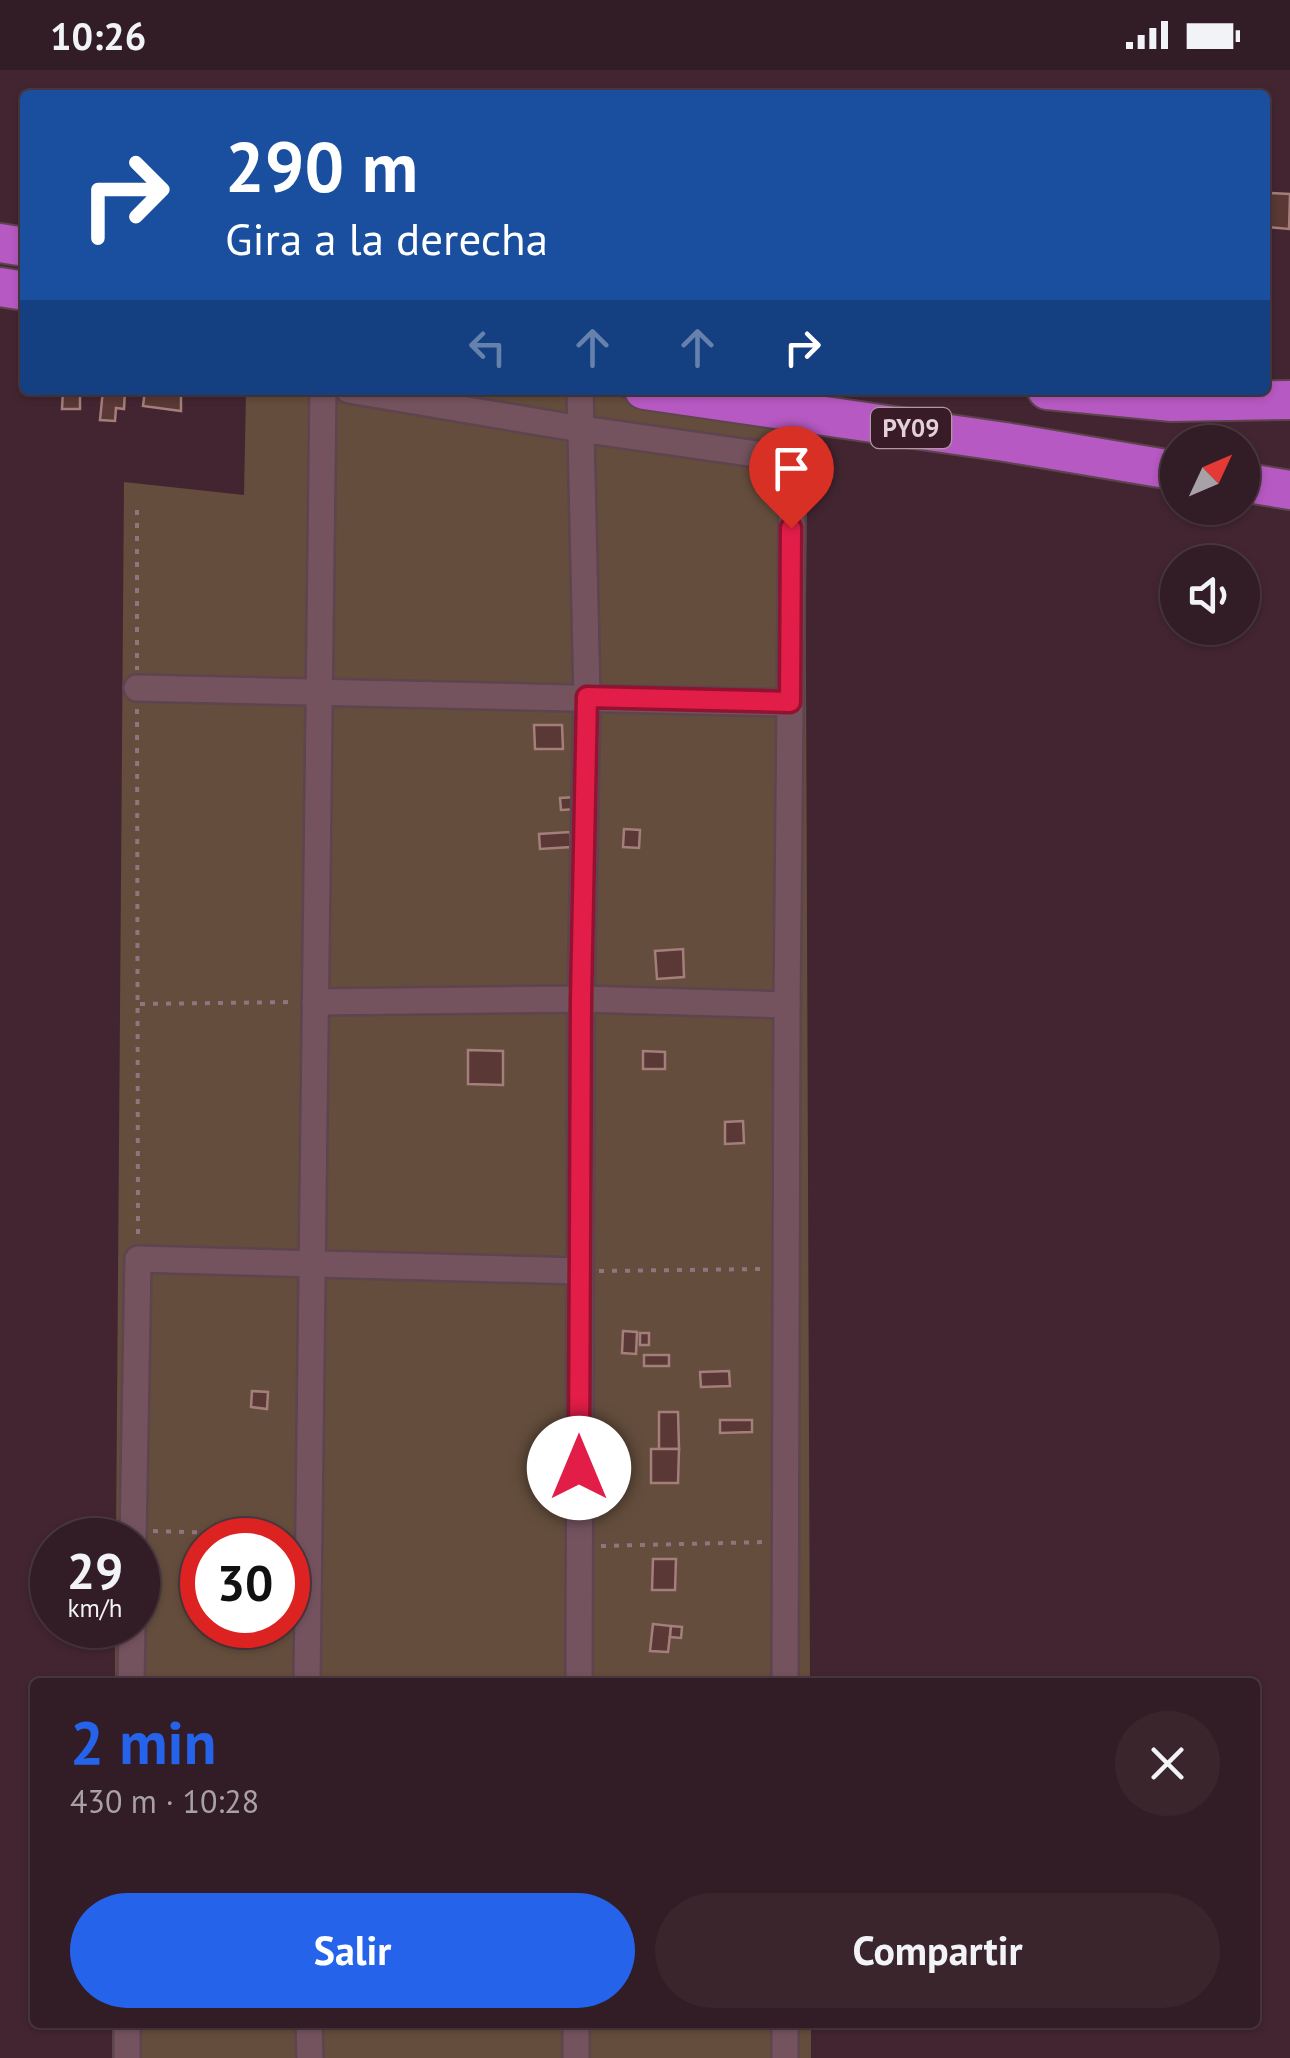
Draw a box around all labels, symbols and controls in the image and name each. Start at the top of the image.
text: 10:26 [50,11,146,60]
text: 290 m [225,121,418,211]
icon: right [60,130,190,260]
text: Gira a la derecha [225,209,548,267]
icon: left [460,320,515,375]
icon: ahead [565,320,620,375]
icon: ahead [670,320,725,375]
icon: right [775,320,830,375]
road number: PY09 [871,408,951,448]
north arrow [1160,425,1260,525]
map controls [1160,425,1260,645]
pin [749,426,834,529]
icon: arrive [764,441,819,496]
button: sound [1160,545,1260,645]
position arrow [527,1416,631,1520]
speed limit sign: 30 [180,1518,310,1648]
text: 29 [67,1538,123,1603]
text: km/h [68,1592,122,1624]
text: 2 min [70,1703,216,1781]
button: close [1115,1711,1220,1816]
text: 430 m · 10:28 [70,1780,259,1822]
button: Salir [70,1893,635,2008]
button: Compartir [655,1893,1220,2008]

